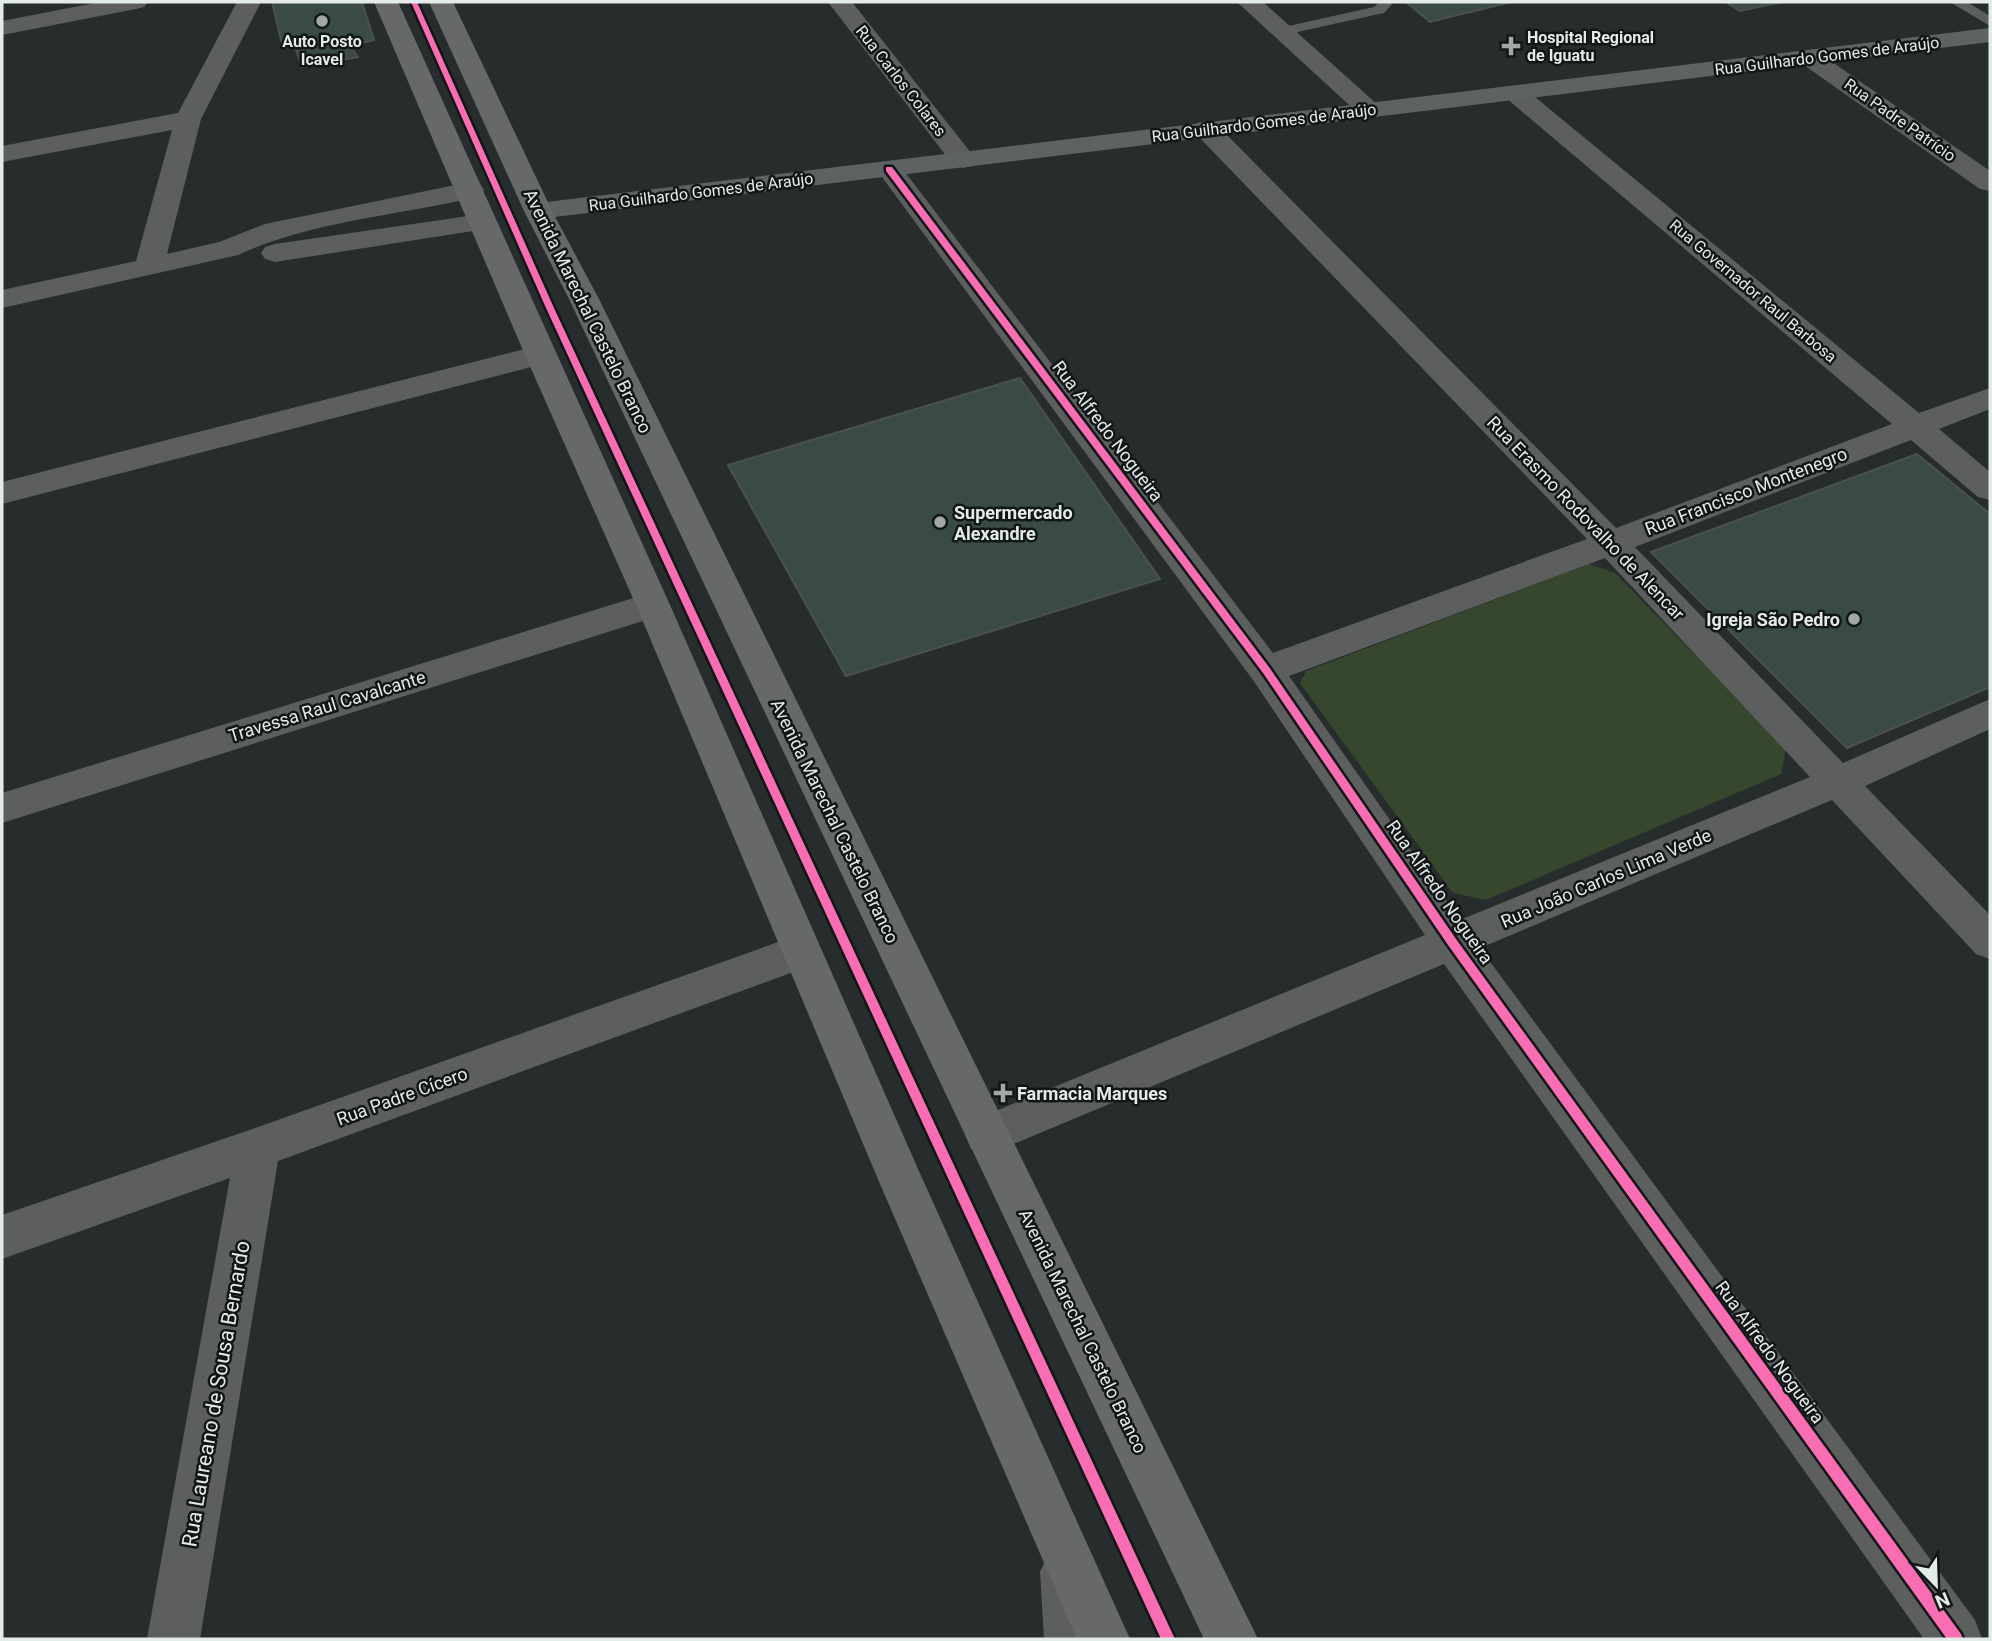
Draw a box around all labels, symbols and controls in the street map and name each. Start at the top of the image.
marker: Auto Posto Icavel [314,13,330,29]
street label: Rua Carlos Colares [852,22,950,140]
place label: Hospital Regional de Iguatu [1527,28,1654,65]
place label: Auto Posto Icavel [282,32,362,69]
street label: Rua Guilhardo Gomes de Araújo [1714,33,1940,79]
marker: Hospital Regional de Iguatu [1501,36,1521,56]
street label: Rua Padre Patrício [1841,74,1959,166]
street label: Rua Guilhardo Gomes de Araújo [1151,100,1377,146]
street label: Rua Guilhardo Gomes de Araújo [588,169,814,215]
street label: Avenida Marechal Castelo Branco [520,186,656,436]
street label: Rua Governador Raul Barbosa [1666,215,1840,367]
street label: Rua Alfredo Nogueira [1048,357,1168,505]
street label: Rua Erasmo Rodovalho de Alencar [1483,412,1689,624]
street label: Rua Francisco Montenegro [1642,443,1850,539]
place label: Supermercado Alexandre [954,502,1073,544]
marker: Supermercado Alexandre [932,514,948,530]
place label: Igreja São Pedro [1706,609,1840,630]
marker: Igreja São Pedro [1846,611,1862,627]
street label: Travessa Raul Cavalcante [226,666,428,746]
street label: Avenida Marechal Castelo Branco [767,696,903,946]
street label: Rua Alfredo Nogueira [1382,816,1498,968]
street label: Rua João Carlos Lima Verde [1498,824,1714,932]
street label: Rua Padre Cícero [334,1063,470,1129]
place label: Farmacia Marques [1017,1083,1167,1104]
marker: Farmacia Marques [995,1085,1011,1101]
street label: Avenida Marechal Castelo Branco [1015,1206,1151,1456]
street label: Rua Laureano de Sousa Bernardo [177,1239,255,1549]
street label: Rua Alfredo Nogueira [1711,1277,1829,1427]
north arrow [1901,1550,1971,1620]
text: N [1932,1587,1953,1613]

